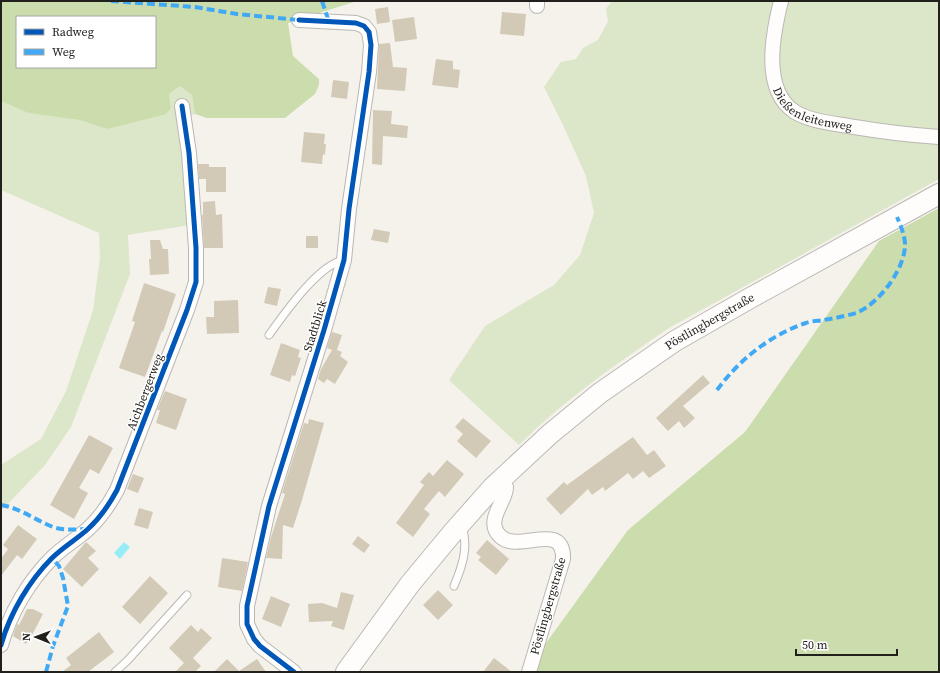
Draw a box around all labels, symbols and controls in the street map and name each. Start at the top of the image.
legend [16,16,156,68]
text: Radweg [52,24,94,40]
text: Weg [52,44,75,60]
street label: Dießenleitenweg [769,85,853,135]
street label: Pöstlingbergstraße [662,289,757,354]
street label: Stadtblick [300,298,331,354]
street label: Aichbergerweg [123,351,167,433]
street label: Pöstlingbergstraße [526,555,570,657]
north arrow [16,617,56,657]
scale bar [796,631,897,657]
text: N [19,633,34,641]
text: 50 m [802,637,828,653]

